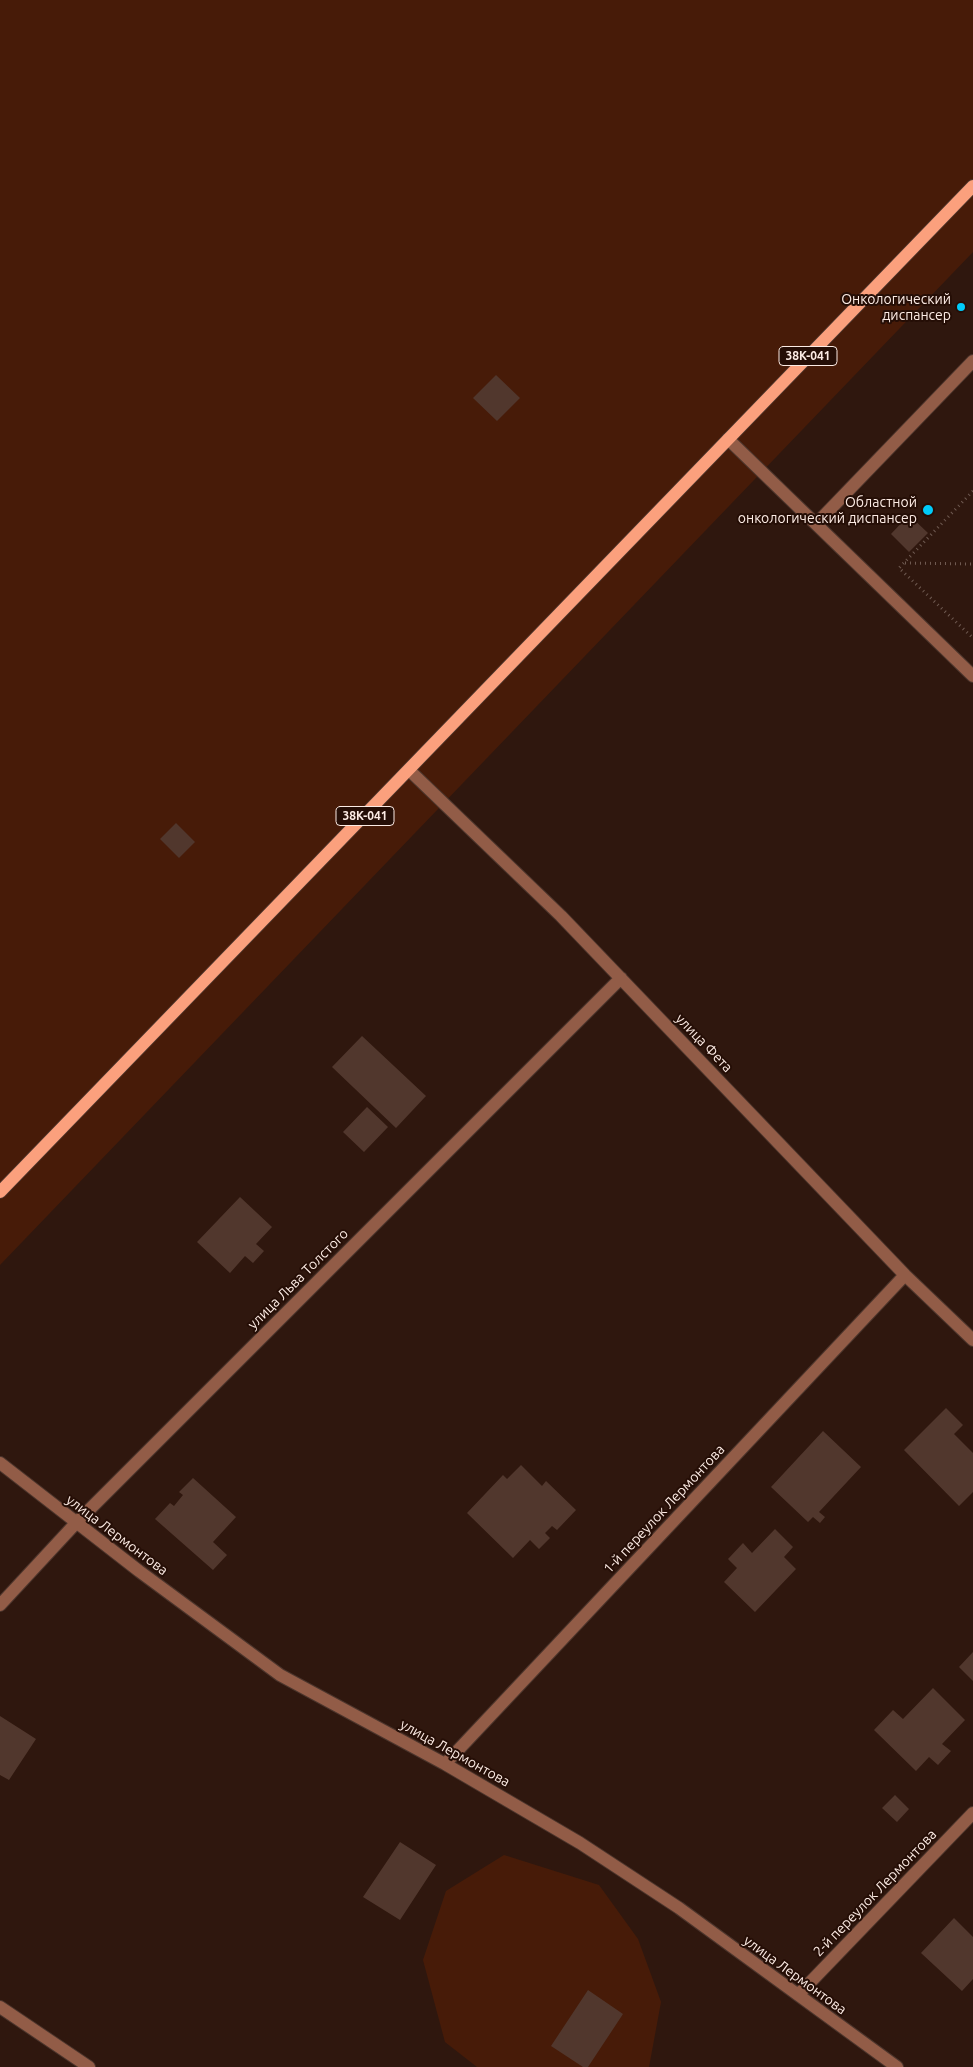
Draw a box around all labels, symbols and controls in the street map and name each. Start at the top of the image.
place label: Онкологический диспансер [841,291,951,324]
marker: Онкологический диспансер [955,301,967,313]
road number: 38К-041 [779,346,837,366]
place label: Областной онкологический диспансер [738,494,917,526]
marker: Областной онкологический диспансер [921,503,935,517]
road number: 38К-041 [336,806,394,826]
street label: улица Фета [672,1010,736,1076]
street label: улица Льва Толстого [244,1225,352,1333]
street label: 1-й переулок Лермонтова [600,1441,728,1577]
street label: улица Лермонтова [63,1491,171,1579]
street label: улица Лермонтова [397,1716,513,1790]
street label: 2-й переулок Лермонтова [810,1826,940,1960]
street label: улица Лермонтова [740,1932,850,2018]

